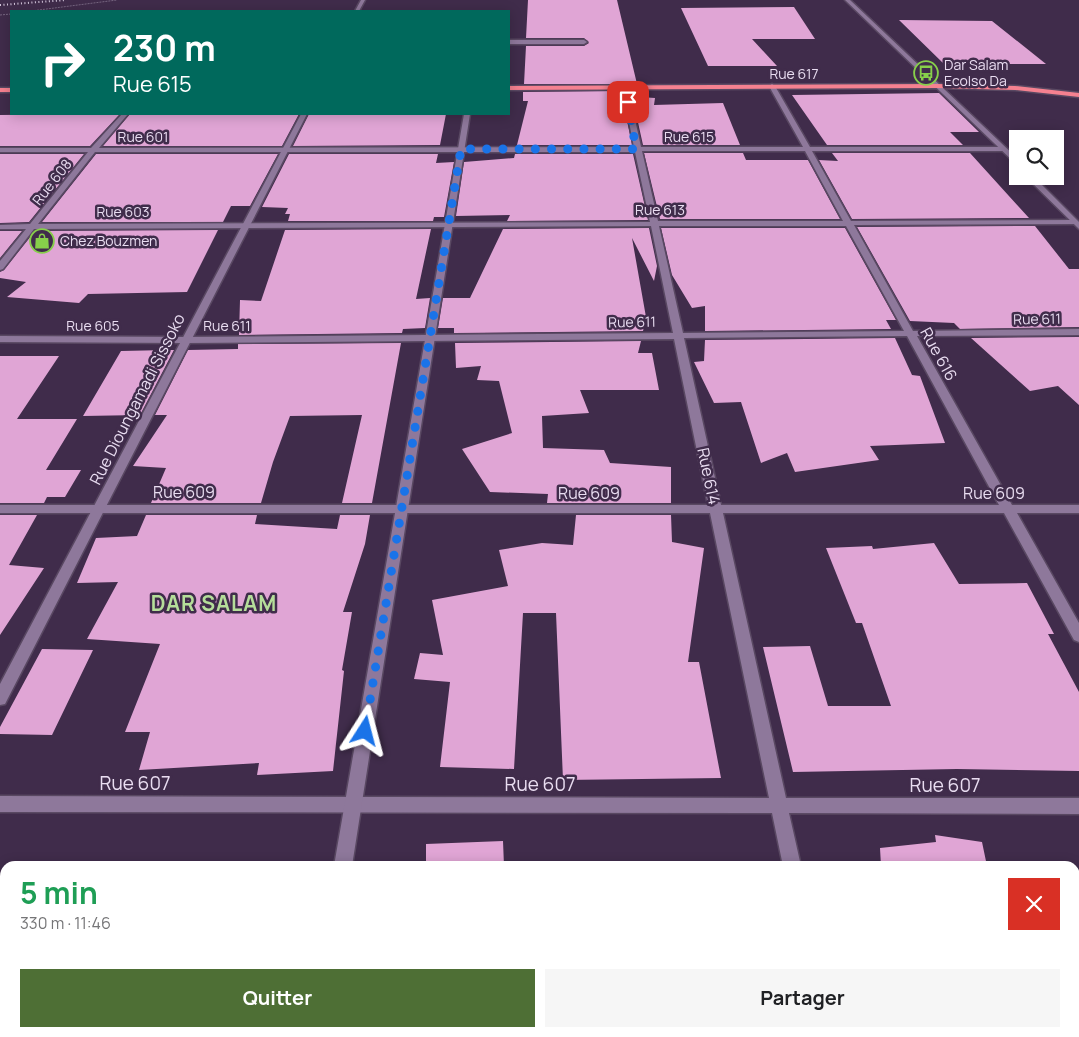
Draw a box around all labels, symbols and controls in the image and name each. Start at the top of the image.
text: 230 m [113,24,216,72]
icon: right [30,30,95,95]
place label: Dar Salam Ecolso Da [944,55,1008,90]
bus stop icon: Dar Salam Ecolso Da [913,60,939,86]
street label: Rue 617 [769,64,819,83]
text: Rue 615 [113,69,192,99]
pin [607,81,649,123]
icon: arrive [614,88,642,116]
street label: Rue 601 [118,127,168,146]
street label: Rue 615 [664,127,714,146]
map controls [1009,130,1064,185]
button: search [1009,130,1064,185]
street label: Rue 608 [28,155,76,209]
street label: Rue 613 [635,200,685,219]
street label: Rue 603 [96,202,150,221]
shop icon: Chez Bouzmen [29,228,55,254]
place label: Chez Bouzmen [60,231,157,250]
street label: Rue 611 [1013,309,1061,328]
street label: Rue Dioungamadi Sissoko [84,310,190,488]
street label: Rue 611 [608,312,656,331]
street label: Rue 605 [66,316,120,335]
street label: Rue 611 [203,316,251,335]
street label: Rue 616 [915,323,963,385]
street label: Rue 614 [692,446,726,506]
street label: Rue 609 [153,481,215,503]
street label: Rue 609 [558,482,620,504]
street label: Rue 609 [963,482,1025,504]
district label: DAR SALAM [151,589,277,617]
position arrow [338,704,390,756]
street label: Rue 607 [99,770,171,796]
street label: Rue 607 [504,771,576,797]
street label: Rue 607 [909,772,981,798]
text: 5 min [20,872,98,913]
button: close [1008,878,1060,930]
text: 330 m · 11:46 [20,912,111,934]
button: Quitter [20,969,535,1027]
button: Partager [545,969,1060,1027]

